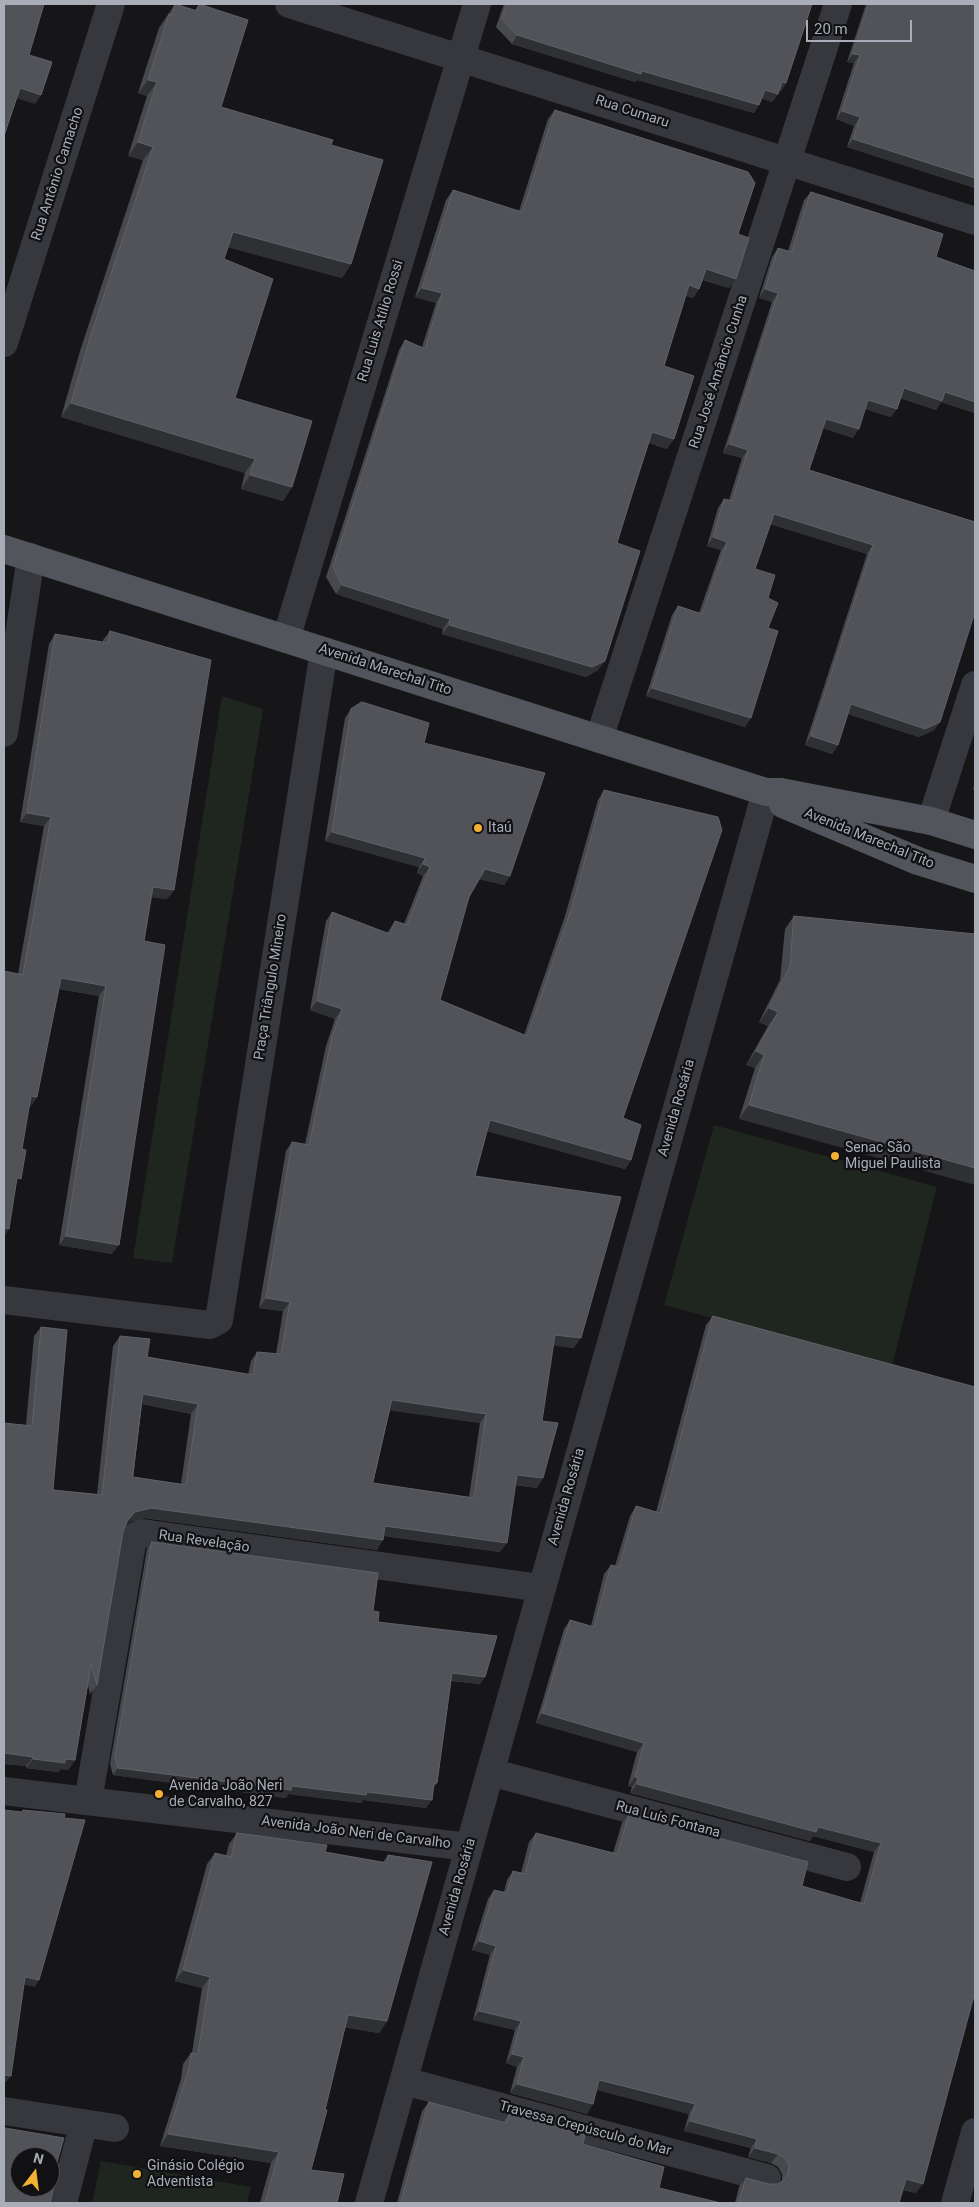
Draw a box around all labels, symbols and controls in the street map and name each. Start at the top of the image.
scale bar [809,10,915,42]
text: 20 m [814,20,848,38]
street label: Rua Cumaru [593,92,671,132]
street label: Rua Antônio Camacho [29,105,87,243]
street label: Rua Luis Atílio Rossi [355,258,407,384]
street label: Rua José Amâncio Cunha [686,293,752,451]
street label: Avenida Marechal Tito [316,641,454,699]
street label: Avenida Marechal Tito [802,805,936,873]
place label: Itaú [488,820,512,836]
marker: Itaú [472,822,484,834]
street label: Praça Triângulo Mineiro [251,913,291,1061]
street label: Avenida Rosária [655,1058,699,1158]
place label: Senac São Miguel Paulista [845,1140,941,1172]
marker: Senac São Miguel Paulista [829,1150,841,1162]
street label: Avenida Rosária [545,1447,589,1547]
street label: Rua Revelação [158,1527,250,1557]
place label: Avenida João Neri de Carvalho, 827 [169,1778,282,1810]
marker: Avenida João Neri de Carvalho, 827 [153,1788,165,1800]
street label: Rua Luís Fontana [614,1798,722,1842]
street label: Avenida João Neri de Carvalho [260,1813,452,1853]
street label: Avenida Rosária [436,1837,480,1937]
street label: Travessa Crepúsculo do Mar [497,2098,673,2160]
north arrow [10,2147,60,2197]
text: N [32,2149,45,2167]
place label: Ginásio Colégio Adventista [147,2158,245,2190]
marker: Ginásio Colégio Adventista [131,2168,143,2180]

